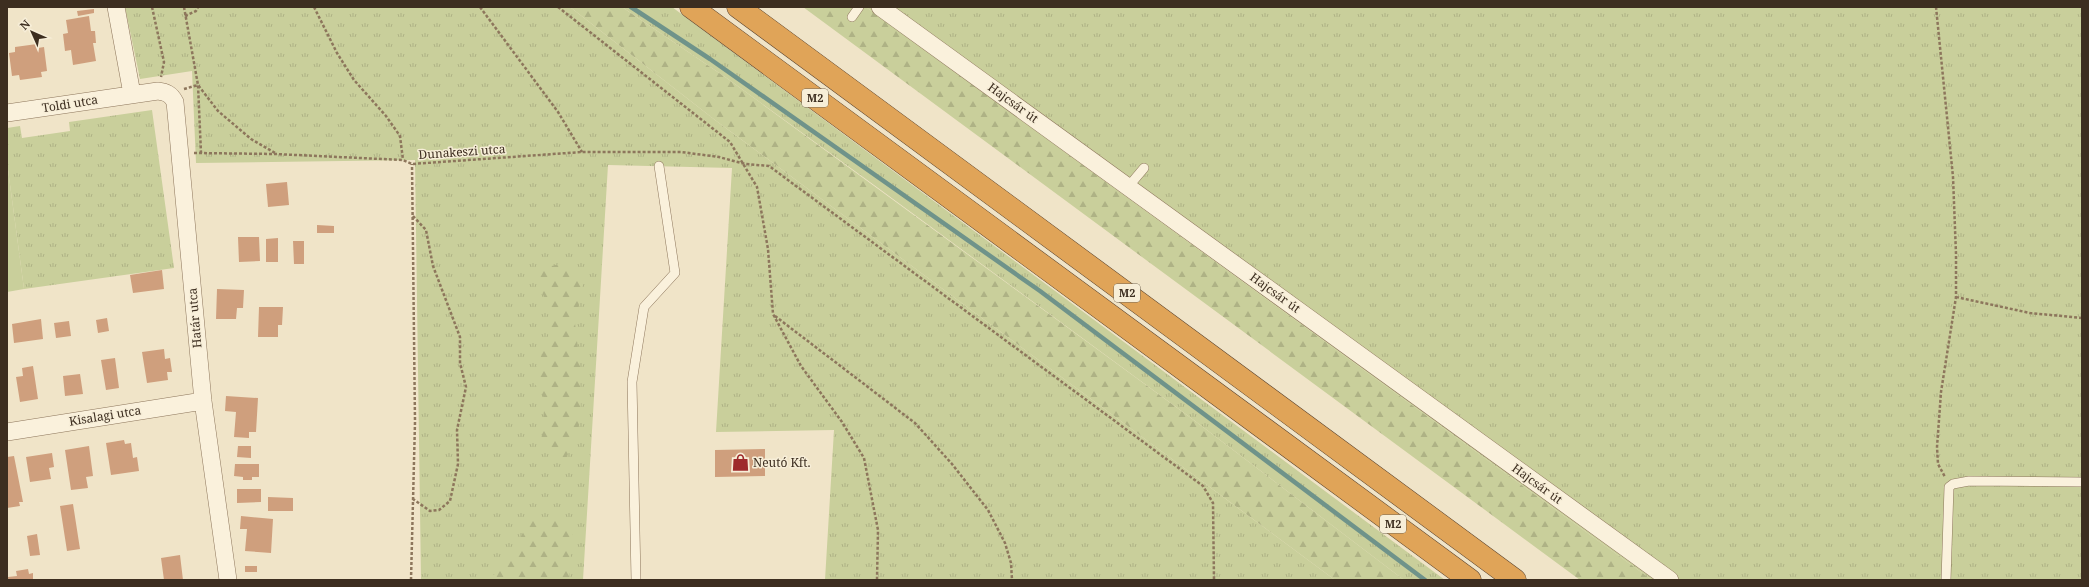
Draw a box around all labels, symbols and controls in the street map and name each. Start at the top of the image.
north arrow [12,12,52,52]
text: N [16,16,33,33]
street label: Hajcsár út [985,79,1042,127]
road number: M2 [802,89,828,107]
street label: Toldi utca [41,91,99,116]
street label: Dunakeszi utca [418,140,506,163]
street label: Hajcsár út [1247,269,1304,317]
road number: M2 [1114,284,1140,302]
street label: Határ utca [183,287,206,349]
street label: Kisalagi utca [68,401,142,430]
shop icon: Neutó Kft. [730,453,750,473]
place label: Neutó Kft. [753,454,811,471]
street label: Hajcsár út [1509,460,1566,508]
road number: M2 [1380,515,1406,533]

